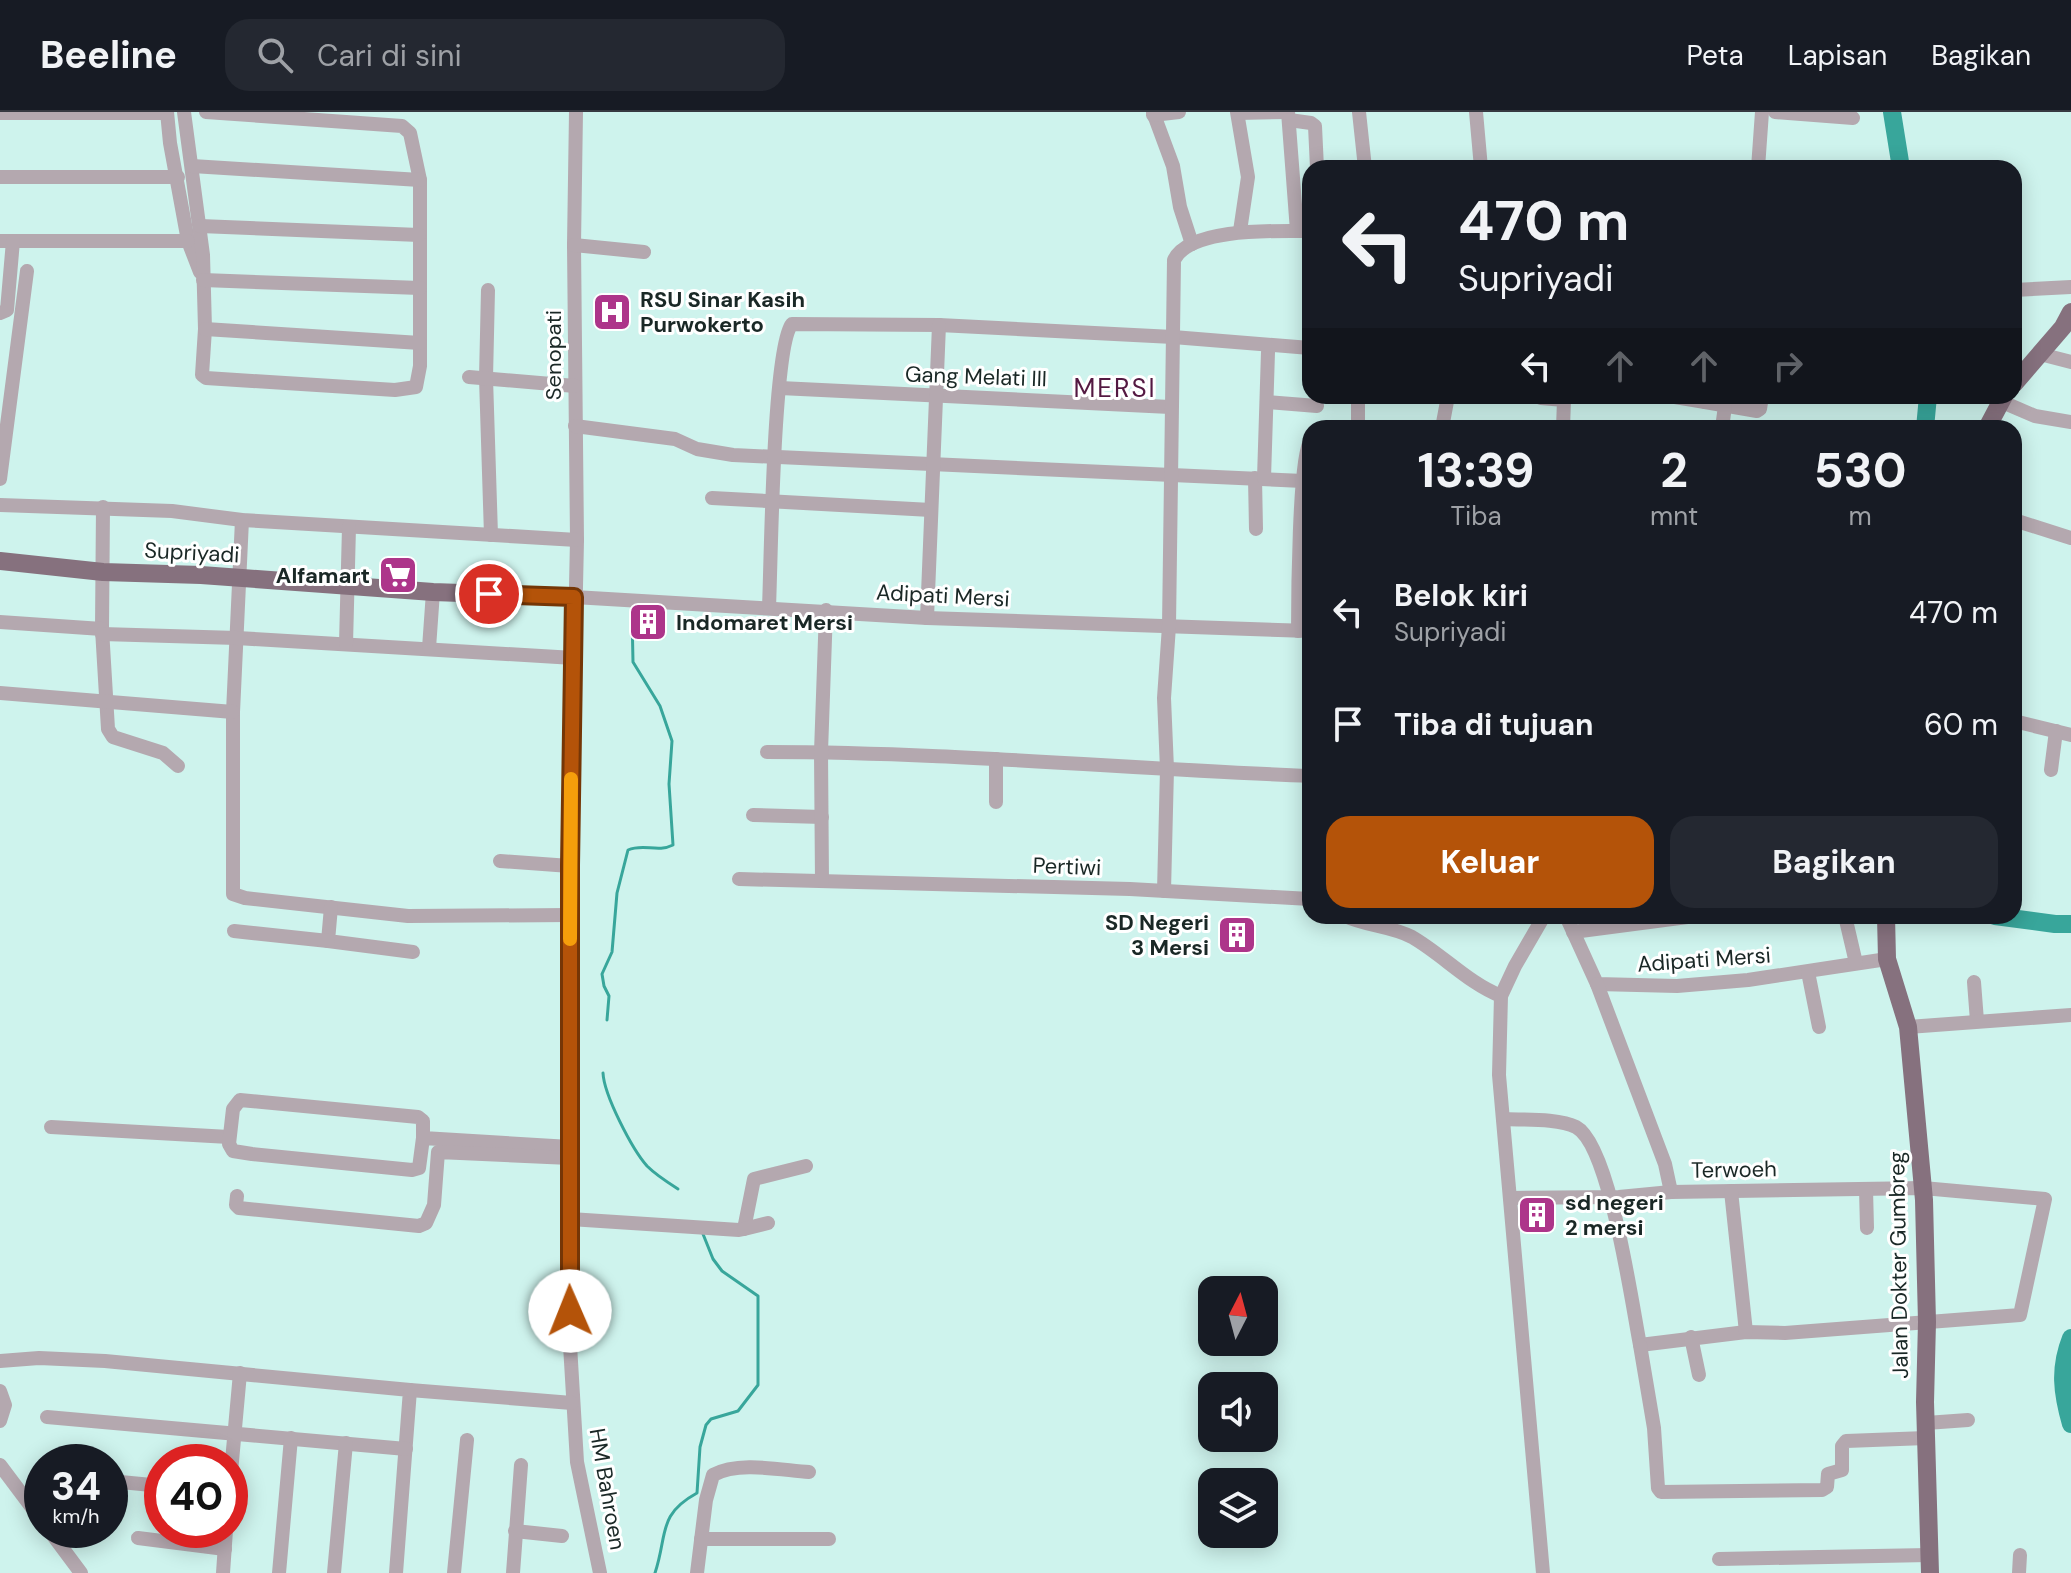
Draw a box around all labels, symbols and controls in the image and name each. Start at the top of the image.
search box [225,19,785,91]
text: Beeline [40,30,177,80]
icon: search [253,33,297,77]
text: Cari di sini [317,36,462,75]
text: Peta [1687,37,1744,74]
text: Lapisan [1788,37,1887,74]
text: Bagikan [1931,37,2031,74]
text: 470 m [1458,184,1629,257]
icon: left [1326,192,1430,296]
text: Supriyadi [1458,255,1614,302]
place label: RSU Sinar Kasih Purwokerto [640,285,805,339]
hospital icon: RSU Sinar Kasih Purwokerto [591,291,633,333]
street label: Senopati [539,310,568,400]
icon: left [1514,344,1558,388]
icon: ahead [1598,344,1642,388]
icon: ahead [1682,344,1726,388]
icon: right [1766,344,1810,388]
street label: Gang Melati III [904,360,1048,393]
district label: MERSI [1073,371,1157,405]
text: 13:39 [1418,439,1534,502]
text: 2 [1660,439,1688,502]
text: 530 [1814,439,1906,502]
text: Tiba [1450,499,1502,533]
text: mnt [1650,499,1698,533]
text: m [1849,499,1872,533]
street label: Supriyadi [144,536,240,569]
supermarket icon: Alfamart [377,554,419,596]
pin [455,560,523,628]
place label: Alfamart [276,561,370,590]
icon: arrive [467,572,511,616]
text: Belok kiri [1394,576,1528,615]
street label: Adipati Mersi [875,578,1011,613]
icon: left [1326,590,1370,634]
text: 470 m [1909,593,1998,632]
building icon: Indomaret Mersi [627,601,669,643]
place label: Indomaret Mersi [676,608,853,637]
text: Supriyadi [1394,615,1506,649]
icon: arrive [1326,702,1370,746]
text: Tiba di tujuan [1394,705,1594,744]
text: 60 m [1924,705,1998,744]
button: Keluar [1326,816,1654,908]
button: Bagikan [1670,816,1998,908]
street label: Pertiwi [1032,851,1102,882]
place label: SD Negeri 3 Mersi [1105,908,1209,962]
building icon: SD Negeri 3 Mersi [1216,914,1258,956]
street label: Adipati Mersi [1636,940,1772,979]
street label: Jalan Dokter Gumbreg [1882,1151,1915,1379]
street label: Terwoeh [1691,1154,1777,1185]
place label: sd negeri 2 mersi [1565,1188,1664,1242]
building icon: sd negeri 2 mersi [1516,1194,1558,1236]
position arrow [528,1269,612,1353]
north arrow [1198,1276,1278,1356]
map controls [1198,1276,1278,1548]
button: sound [1198,1372,1278,1452]
street label: HM Bahroen [583,1426,632,1552]
speed limit sign: 40 [144,1444,248,1548]
text: 34 [51,1460,101,1512]
button: layers [1198,1468,1278,1548]
text: km/h [52,1503,100,1529]

